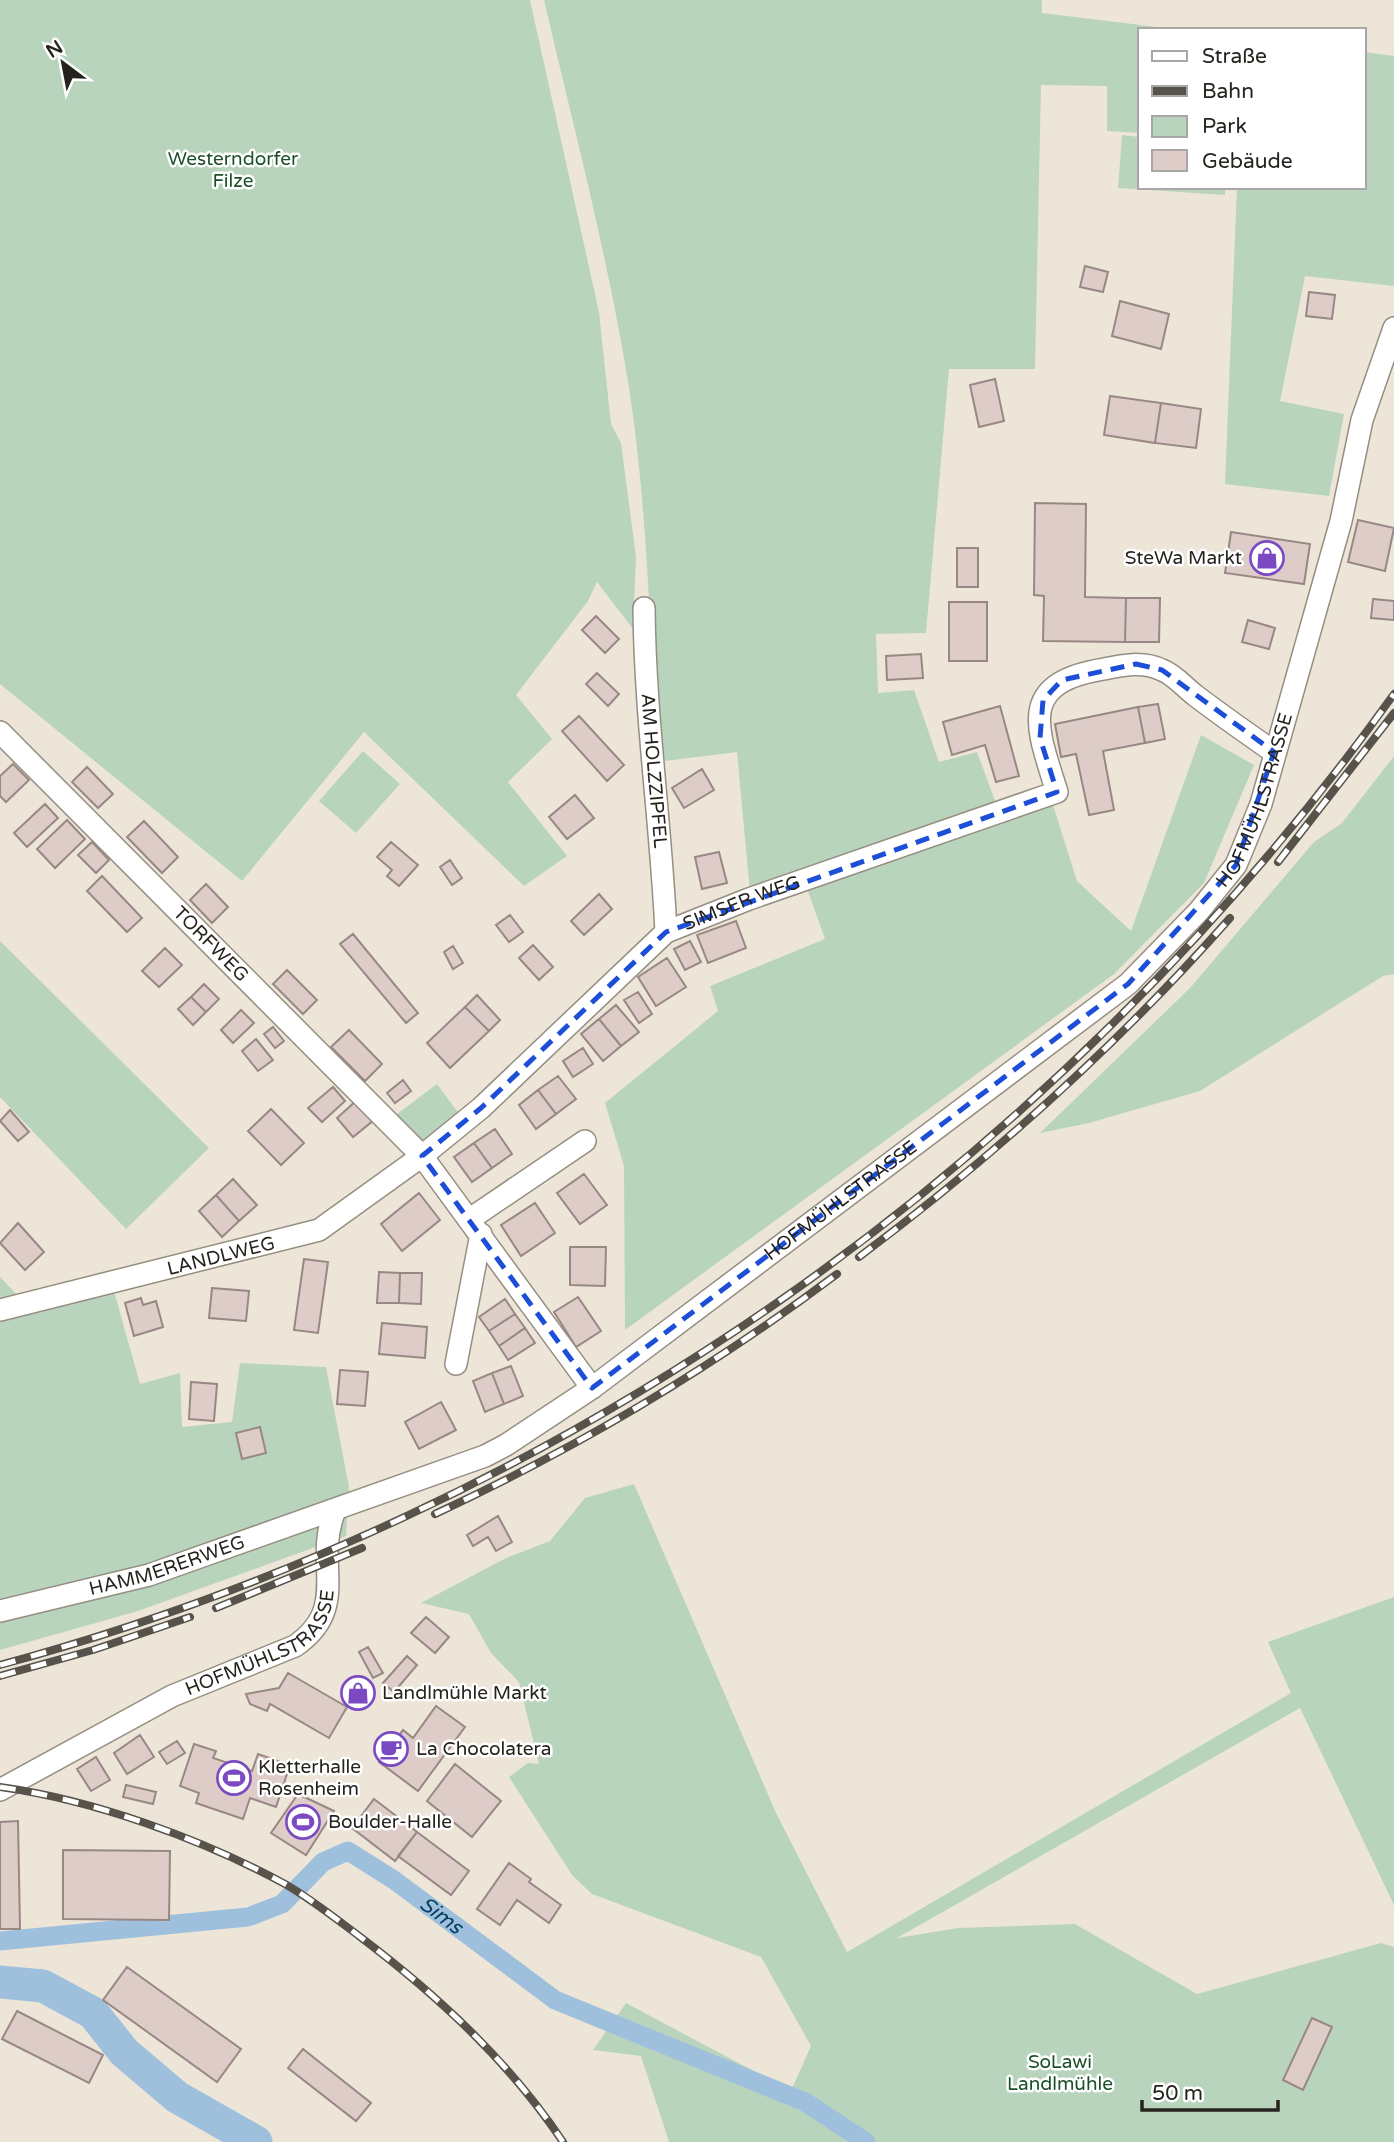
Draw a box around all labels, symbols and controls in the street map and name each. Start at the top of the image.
north arrow [28,28,98,98]
legend [1138,28,1366,189]
text: N [42,36,67,63]
text: Straße [1202,44,1267,69]
text: Bahn [1202,79,1254,104]
text: Park [1202,114,1247,139]
park label: Westerndorfer Filze [168,148,299,192]
text: Gebäude [1202,149,1293,174]
shop icon: SteWa Markt [1248,539,1286,577]
place label: SteWa Markt [1125,547,1242,569]
street label: AM HOLZZIPFEL [636,693,671,849]
street label: HOFMÜHLSTRASSE [1212,711,1297,892]
street label: SIMSER WEG [680,871,803,935]
street label: TORFWEG [169,902,253,986]
street label: HOFMÜHLSTRASSE [760,1136,921,1265]
street label: LANDLWEG [165,1232,277,1280]
street label: HAMMERERWEG [87,1531,248,1600]
street label: HOFMÜHLSTRASSE [182,1589,339,1700]
shop icon: Landlmühle Markt [339,1674,377,1712]
place label: Landlmühle Markt [382,1682,547,1704]
cafe icon: La Chocolatera [372,1730,410,1768]
place label: La Chocolatera [416,1738,552,1760]
place label: Kletterhalle Rosenheim [258,1756,361,1800]
sports icon: Kletterhalle Rosenheim [215,1759,253,1797]
sports icon: Boulder-Halle [284,1803,322,1841]
place label: Boulder-Halle [328,1811,452,1833]
water label: Sims [415,1891,469,1941]
park label: SoLawi Landlmühle [1007,2051,1113,2095]
scale bar [1142,2068,1278,2112]
text: 50 m [1152,2081,1203,2106]

